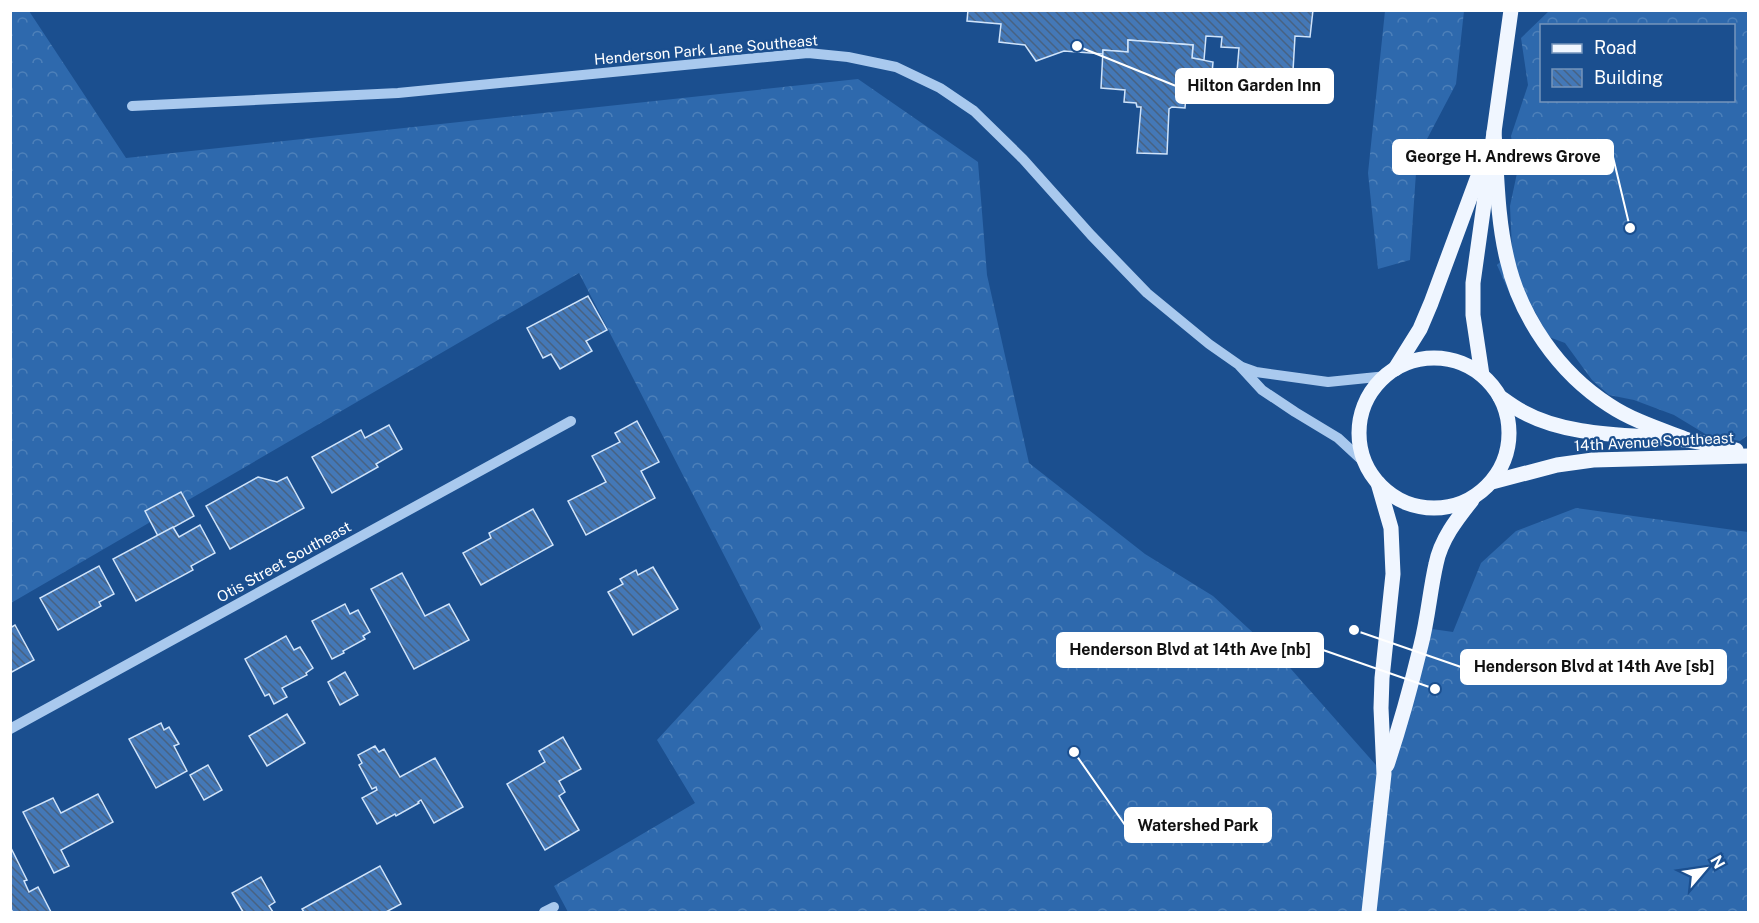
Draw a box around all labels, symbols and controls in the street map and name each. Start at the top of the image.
legend [1540,24,1735,102]
street label: Henderson Park Lane Southeast [593,31,819,68]
text: Road [1594,37,1637,58]
text: Building [1594,67,1663,88]
callout: Hilton Garden Inn [1176,69,1333,103]
text: Hilton Garden Inn [1187,76,1321,95]
callout: George H. Andrews Grove [1393,140,1613,174]
text: George H. Andrews Grove [1405,147,1601,166]
street label: 14th Avenue Southeast [1573,429,1735,454]
street label: Otis Street Southeast [214,518,354,606]
callout: Henderson Blvd at 14th Ave [nb] [1057,633,1323,667]
text: Henderson Blvd at 14th Ave [nb] [1069,640,1311,659]
callout: Henderson Blvd at 14th Ave [sb] [1461,650,1726,684]
text: Henderson Blvd at 14th Ave [sb] [1474,657,1714,676]
callout: Watershed Park [1125,808,1271,842]
text: Watershed Park [1137,816,1259,835]
north arrow [1675,839,1735,899]
text: N [1706,852,1729,872]

